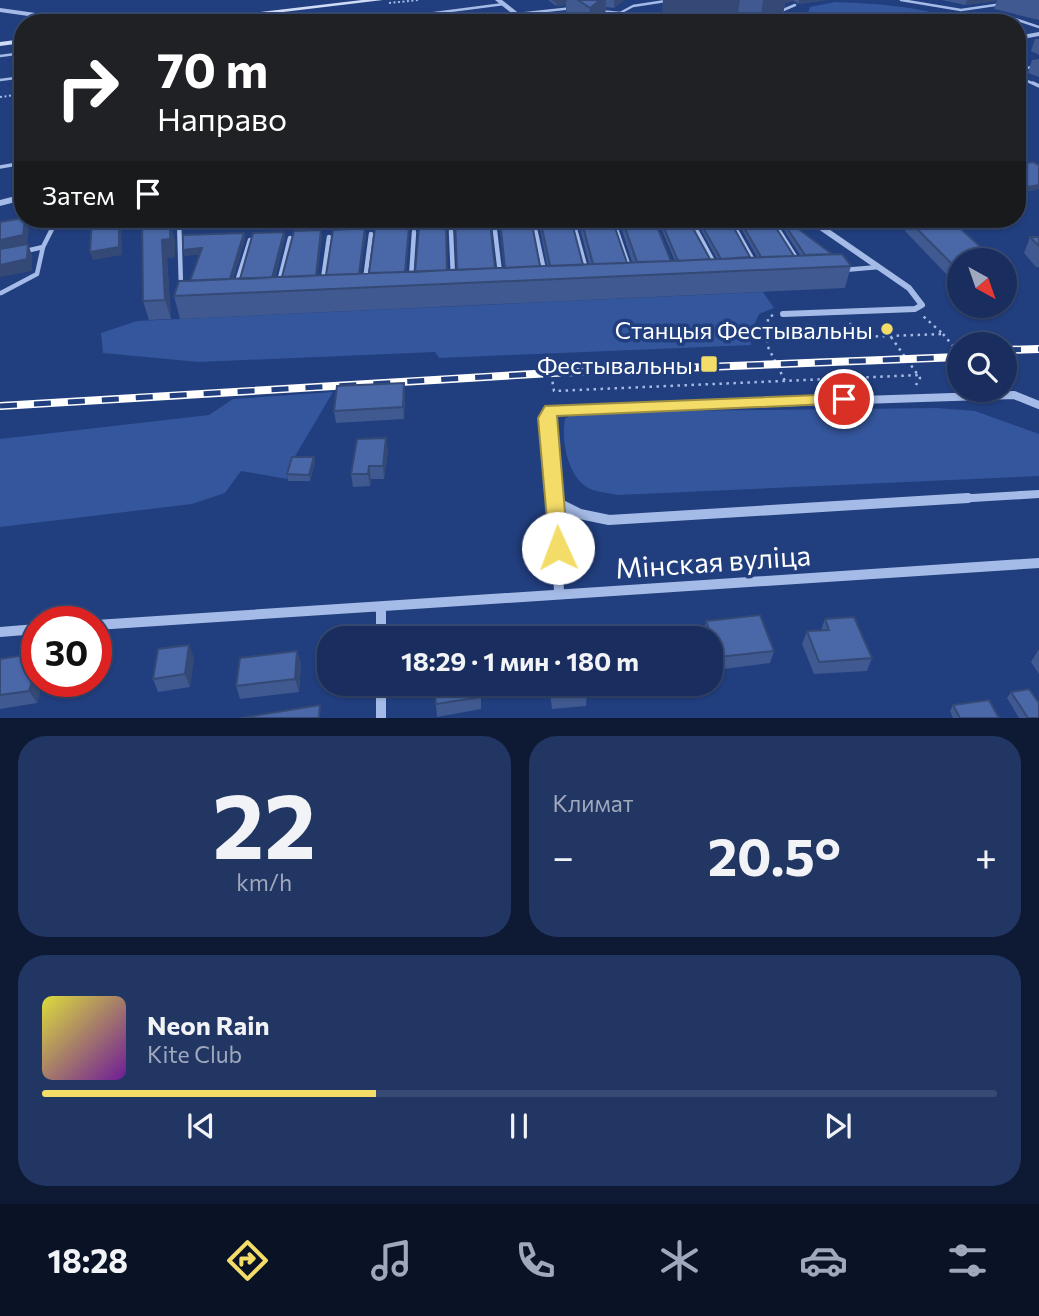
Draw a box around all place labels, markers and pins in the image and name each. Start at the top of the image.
place label: Станцыя Фестывальны [615,315,873,344]
marker: Станцыя Фестывальны [879,321,895,337]
place label: Фестывальны [537,350,693,379]
marker: Фестывальны [699,354,719,374]
pin [814,369,874,429]

